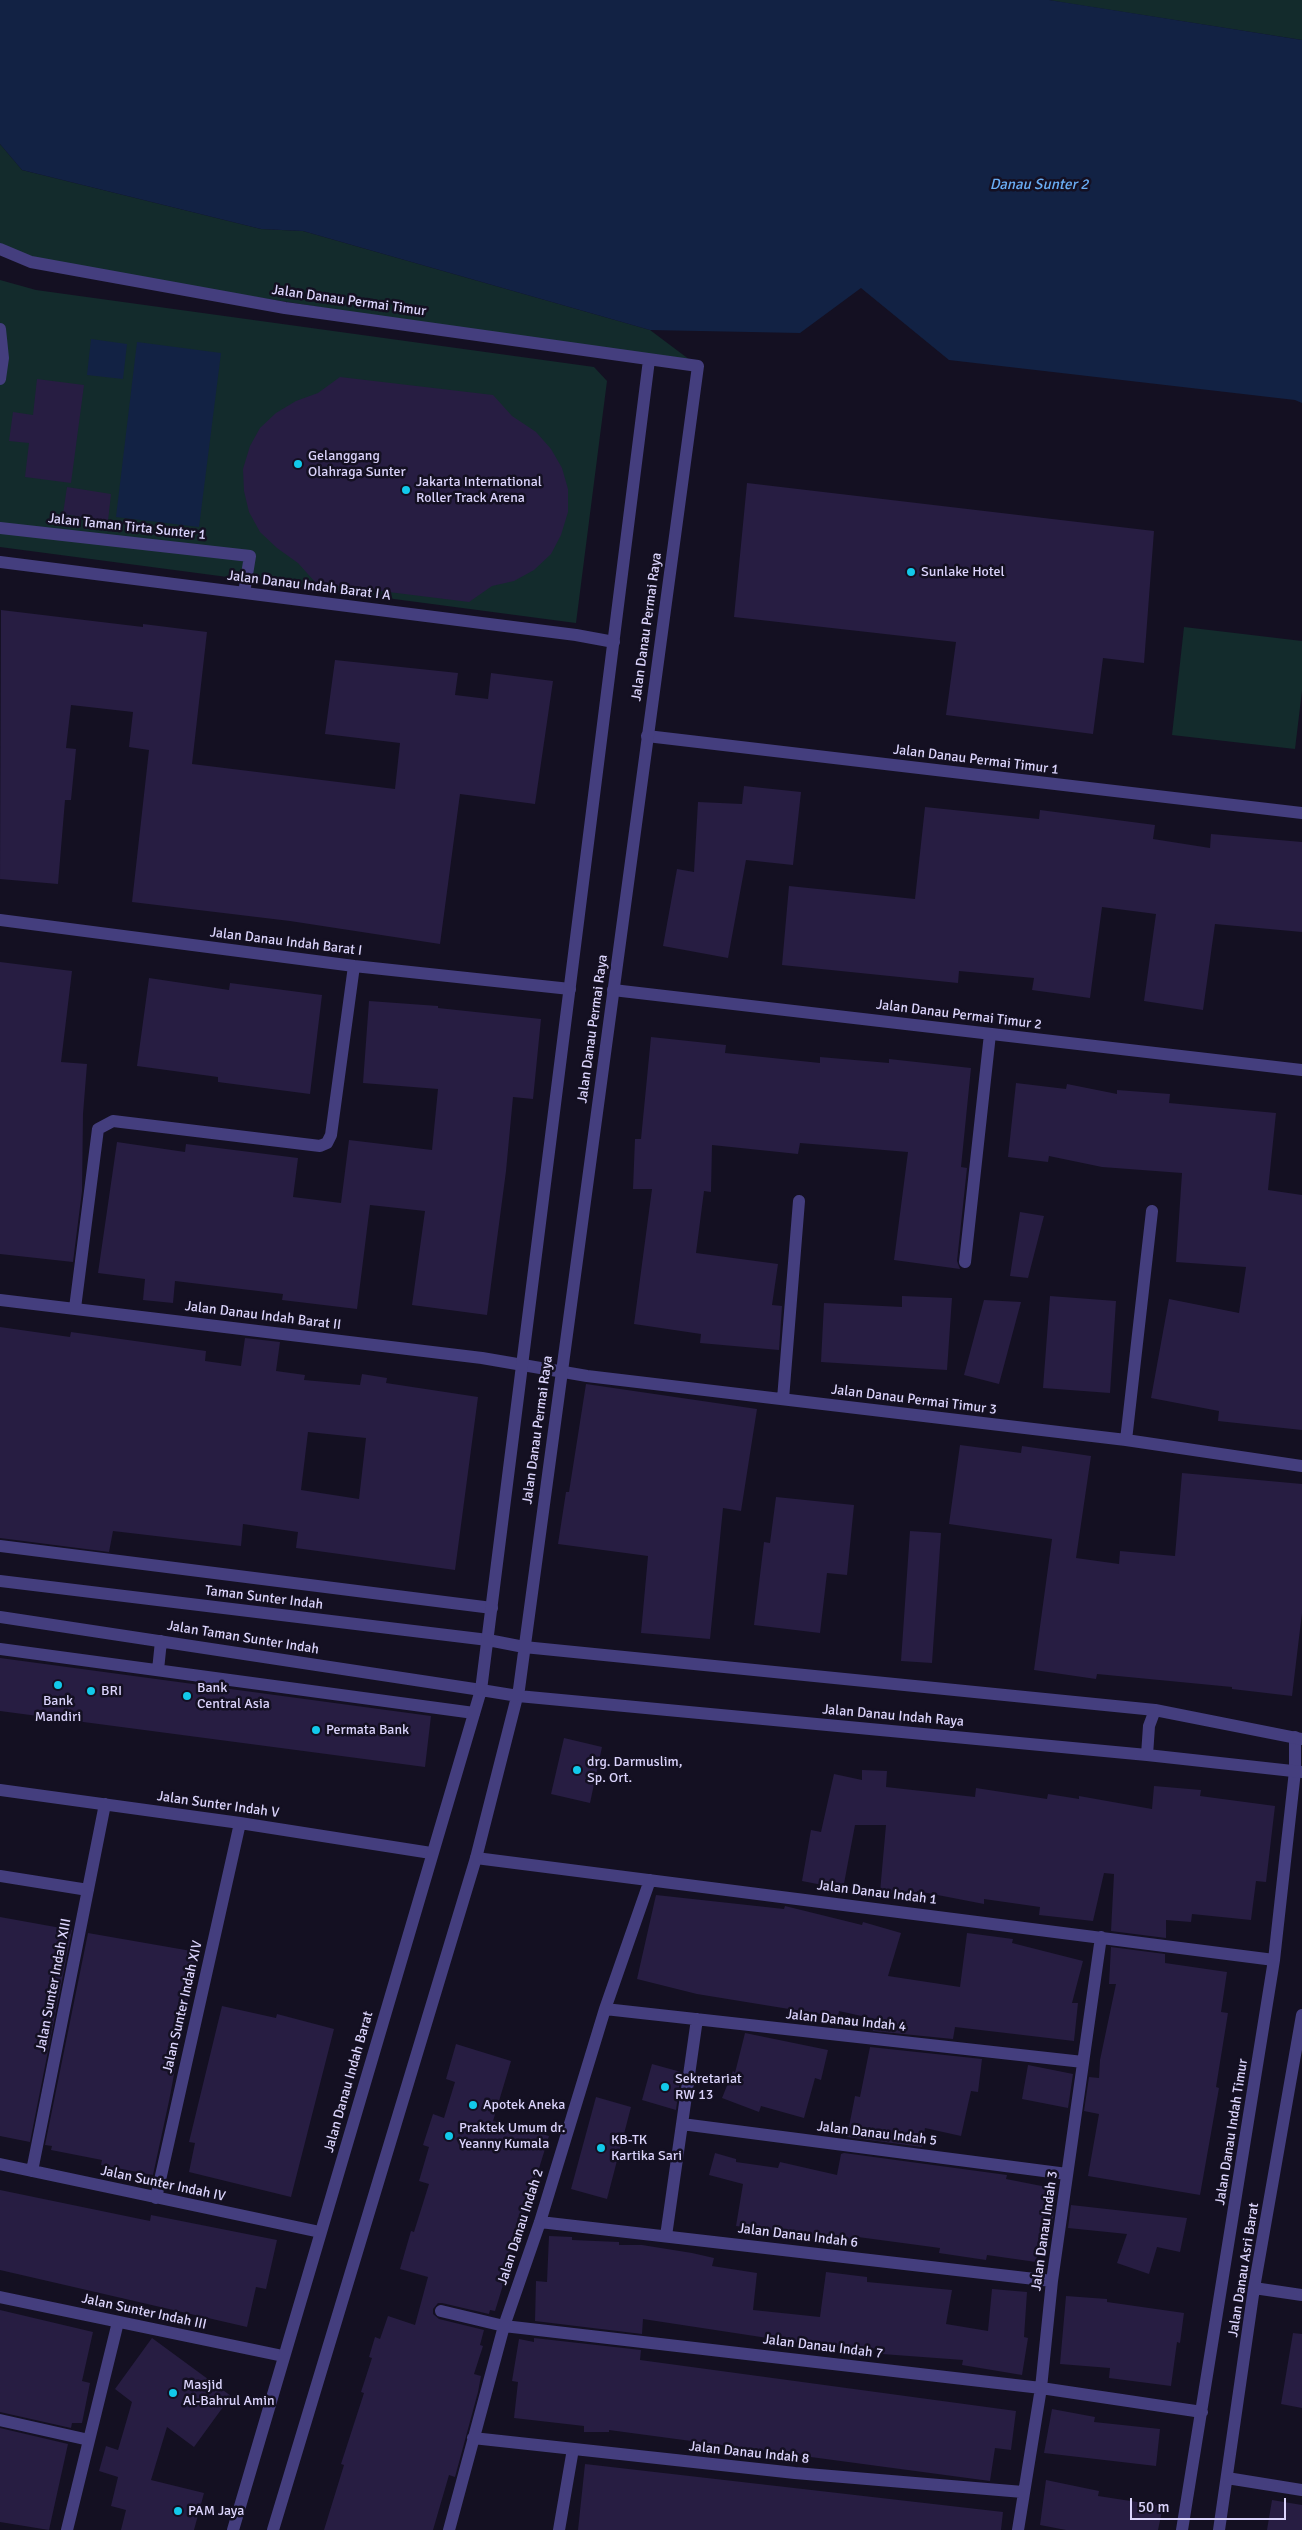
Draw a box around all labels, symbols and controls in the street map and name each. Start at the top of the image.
water label: Danau Sunter 2 [990,176,1088,194]
street label: Jalan Danau Permai Timur [271,282,427,320]
place label: Gelanggang Olahraga Sunter [308,448,406,481]
marker: Gelanggang Olahraga Sunter [292,458,304,470]
place label: Jakarta International Roller Track Arena [416,474,542,507]
marker: Jakarta International Roller Track Arena [400,484,412,496]
street label: Jalan Taman Tirta Sunter 1 [47,510,207,544]
street label: Jalan Danau Permai Raya [628,552,666,702]
place label: Sunlake Hotel [921,564,1005,580]
marker: Sunlake Hotel [905,566,917,578]
street label: Jalan Danau Indah Barat I A [226,568,392,604]
street label: Jalan Danau Permai Timur 1 [892,742,1060,778]
street label: Jalan Danau Indah Barat I [209,924,363,960]
street label: Jalan Danau Permai Raya [574,954,612,1104]
street label: Jalan Danau Permai Timur 2 [875,997,1043,1033]
street label: Jalan Danau Indah Barat II [184,1298,342,1334]
street label: Jalan Danau Permai Raya [519,1355,557,1505]
street label: Jalan Danau Permai Timur 3 [830,1382,998,1418]
street label: Taman Sunter Indah [204,1582,324,1614]
street label: Jalan Taman Sunter Indah [166,1618,320,1658]
marker: Bank Mandiri [52,1679,64,1691]
place label: Bank Central Asia [197,1680,270,1712]
place label: BRI [101,1683,122,1699]
marker: BRI [85,1685,97,1697]
marker: Bank Central Asia [181,1690,193,1702]
place label: Bank Mandiri [35,1693,81,1725]
street label: Jalan Danau Indah Raya [821,1701,965,1731]
place label: Permata Bank [326,1722,409,1738]
marker: Permata Bank [310,1724,322,1736]
place label: drg. Darmuslim, Sp. Ort. [587,1754,682,1786]
marker: drg. Darmuslim, Sp. Ort. [571,1764,583,1776]
street label: Jalan Sunter Indah V [156,1788,280,1822]
street label: Jalan Danau Indah 1 [816,1877,938,1909]
street label: Jalan Sunter Indah XIII [33,1917,75,2053]
street label: Jalan Sunter Indah XIV [160,1939,206,2075]
street label: Jalan Danau Indah 4 [785,2006,907,2036]
street label: Jalan Danau Indah Barat [321,2010,377,2154]
street label: Jalan Danau Indah Timur [1212,2058,1252,2206]
place label: Sekretariat RW 13 [675,2071,742,2104]
marker: Sekretariat RW 13 [659,2081,671,2093]
place label: Apotek Aneka [483,2097,565,2113]
marker: Apotek Aneka [467,2099,479,2111]
street label: Jalan Danau Indah 5 [816,2118,938,2150]
place label: Praktek Umum dr. Yeanny Kumala [459,2120,566,2152]
marker: Praktek Umum dr. Yeanny Kumala [443,2130,455,2142]
place label: KB-TK Kartika Sari [611,2132,682,2164]
marker: KB-TK Kartika Sari [595,2142,607,2154]
street label: Jalan Sunter Indah IV [99,2163,227,2205]
street label: Jalan Danau Indah 2 [494,2167,548,2287]
street label: Jalan Danau Indah 3 [1028,2170,1062,2292]
street label: Jalan Danau Asri Barat [1225,2202,1263,2338]
street label: Jalan Danau Indah 6 [737,2220,859,2252]
street label: Jalan Sunter Indah III [80,2291,208,2333]
street label: Jalan Danau Indah 7 [762,2331,884,2363]
place label: Masjid Al-Bahrul Amin [183,2377,275,2410]
marker: Masjid Al-Bahrul Amin [167,2387,179,2399]
street label: Jalan Danau Indah 8 [688,2438,810,2468]
scale bar [1132,2488,1288,2520]
text: 50 m [1138,2498,1169,2516]
place label: PAM Jaya [188,2503,244,2519]
marker: PAM Jaya [172,2505,184,2517]

